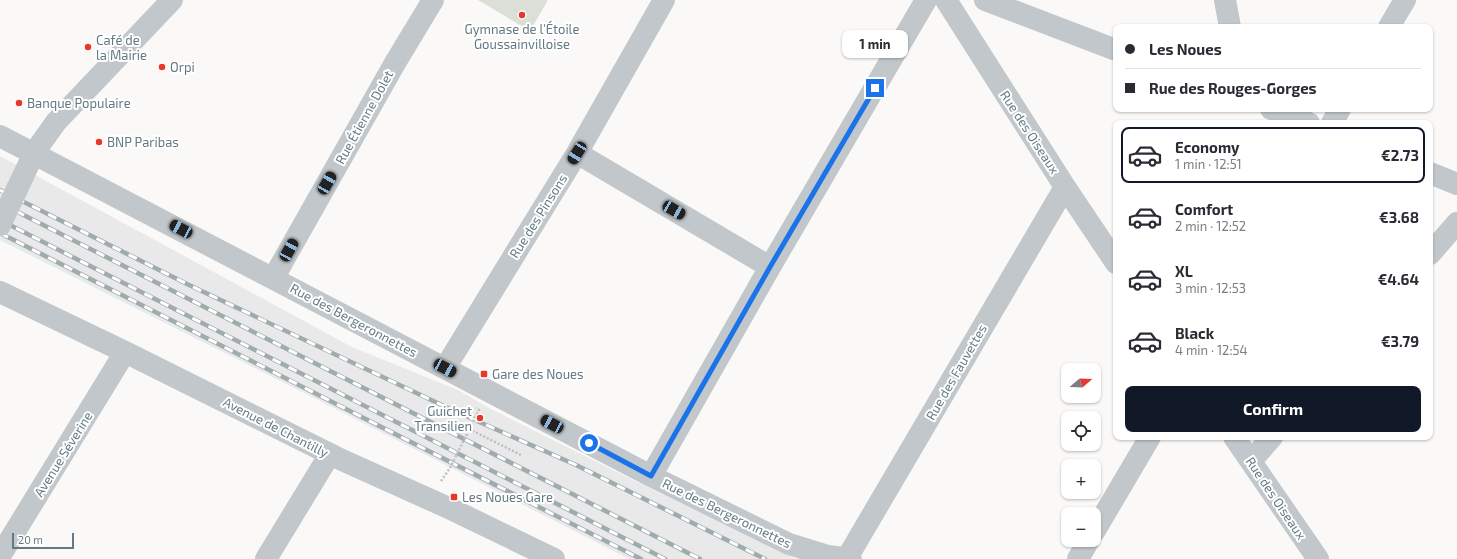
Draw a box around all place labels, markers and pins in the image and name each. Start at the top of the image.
marker: Gymnase de l'Étoile Goussainvilloise [517,10,527,20]
place label: Gymnase de l'Étoile Goussainvilloise [465,20,579,52]
place label: Café de la Mairie [96,32,147,63]
marker: Café de la Mairie [83,42,93,52]
place label: Orpi [170,59,195,75]
marker: Orpi [157,62,167,72]
place label: Banque Populaire [27,95,131,111]
marker: Banque Populaire [14,98,24,108]
place label: BNP Paribas [107,134,179,150]
marker: BNP Paribas [94,137,104,147]
place label: Gare des Noues [492,366,584,382]
marker: Gare des Noues [479,369,489,379]
place label: Guichet Transilien [414,403,472,434]
marker: Guichet Transilien [475,413,485,423]
place label: Les Noues Gare [462,489,553,505]
marker: Les Noues Gare [449,492,459,502]

